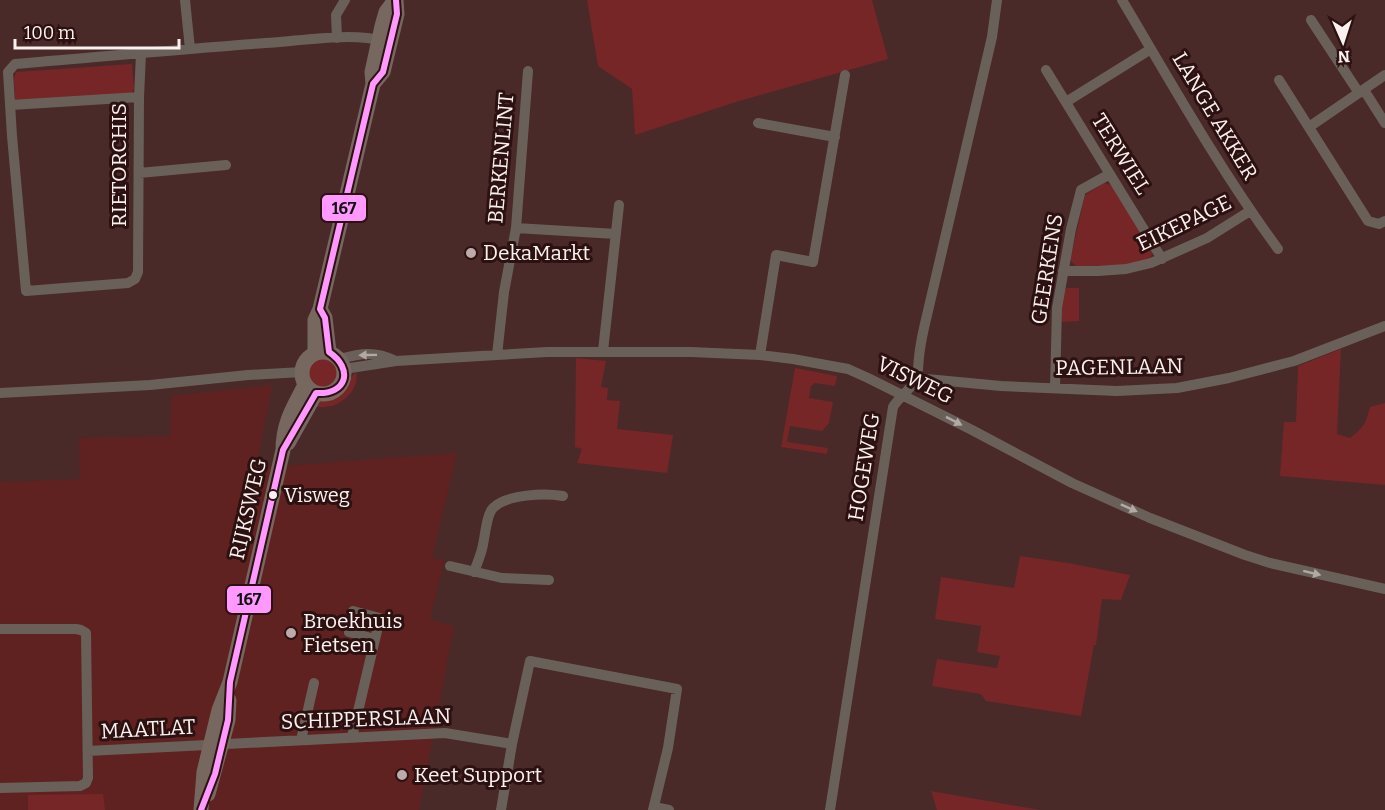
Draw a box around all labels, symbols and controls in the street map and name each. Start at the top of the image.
scale bar [15,12,178,50]
north arrow [1313,12,1373,72]
text: 100 m [24,22,75,44]
street label: LANGE AKKER [1167,47,1263,185]
text: N [1337,47,1350,66]
street label: BERKENLINT [482,92,520,224]
street label: RIETORCHIS [106,103,132,227]
street label: TERWIEL [1086,109,1156,200]
street label: EIKEPAGE [1133,189,1235,257]
line badge: 167 [321,194,367,222]
text: 167 [332,199,357,218]
street label: GEERKENS [1025,212,1069,326]
place label: DekaMarkt [483,240,591,266]
marker: DekaMarkt [464,246,478,260]
one-way arrow [358,350,377,359]
street label: VISWEG [873,350,957,410]
street label: PAGENLAAN [1055,353,1183,381]
street label: HOGEWEG [843,411,885,523]
one-way arrow [946,416,963,426]
street label: RIJKSWEG [224,456,272,562]
place label: Visweg [284,483,350,507]
marker: Visweg [267,489,279,501]
one-way arrow [1120,503,1138,513]
one-way arrow [1303,569,1322,579]
line badge: 167 [226,585,272,614]
text: 167 [237,590,262,609]
place label: Broekhuis Fietsen [303,608,402,658]
marker: Broekhuis Fietsen [284,626,298,640]
street label: SCHIPPERSLAAN [280,703,452,735]
street label: MAATLAT [100,714,196,744]
place label: Keet Support [414,762,542,788]
marker: Keet Support [395,768,409,782]

